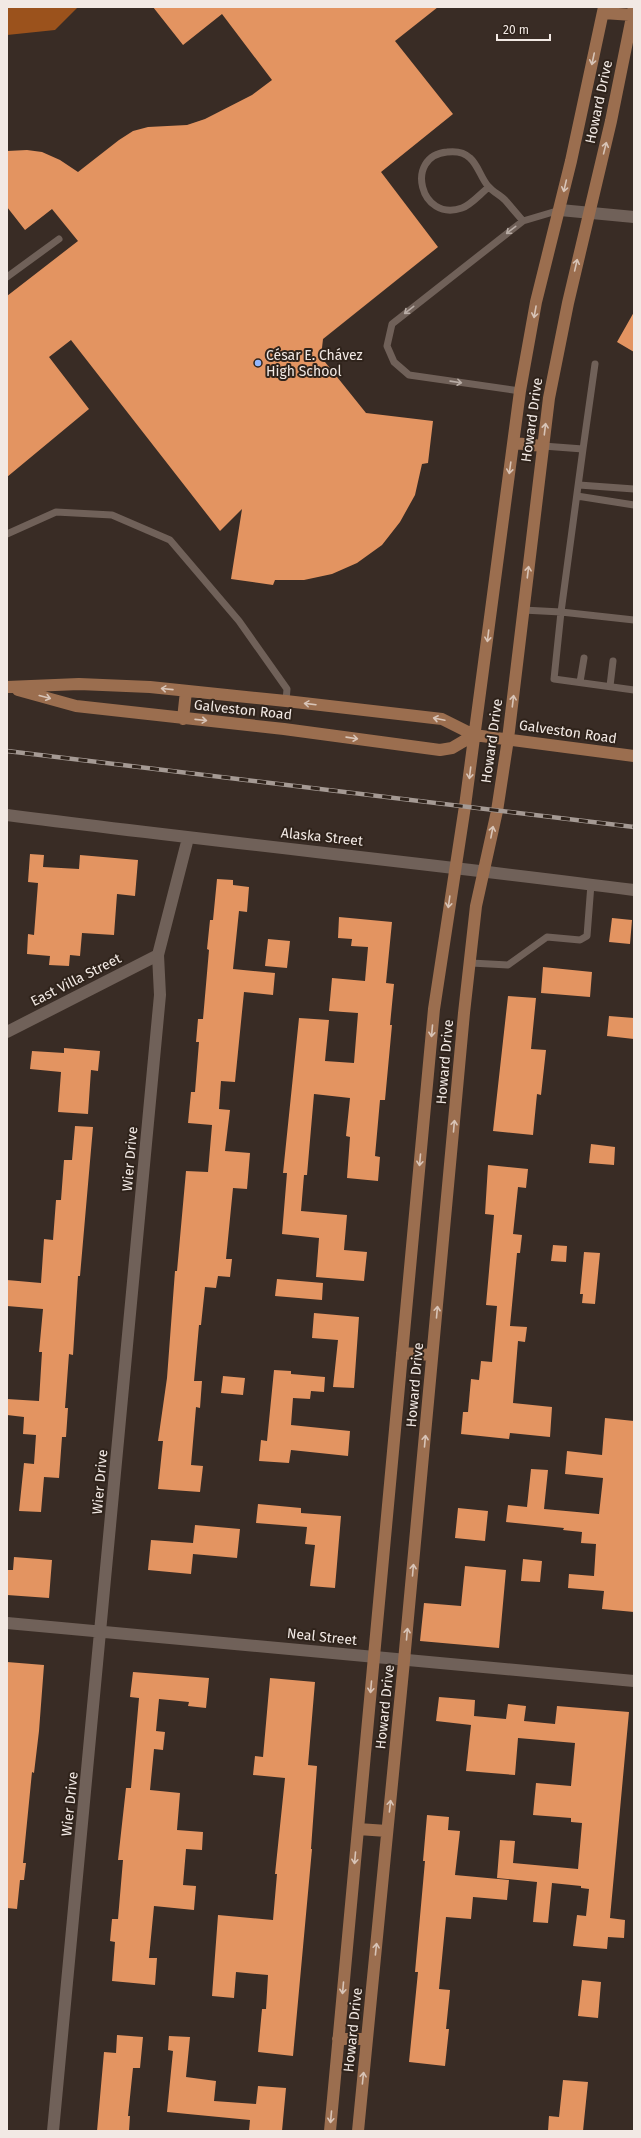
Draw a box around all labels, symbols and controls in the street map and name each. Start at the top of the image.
scale bar [497,16,550,42]
text: 20 m [503,23,529,37]
one-way arrow [589,52,597,65]
street label: Howard Drive [582,59,616,145]
one-way arrow [602,141,609,154]
one-way arrow [561,179,569,192]
one-way arrow [506,226,517,234]
one-way arrow [573,259,581,272]
one-way arrow [530,305,538,318]
one-way arrow [404,306,415,315]
place label: César E. Chávez High School [266,347,363,380]
marker: César E. Chávez High School [253,358,263,368]
street label: Howard Drive [518,377,546,463]
one-way arrow [449,378,462,386]
one-way arrow [542,423,549,436]
one-way arrow [506,461,514,474]
one-way arrow [524,566,532,579]
one-way arrow [484,629,492,642]
one-way arrow [161,685,174,693]
one-way arrow [38,694,51,701]
one-way arrow [509,695,516,708]
street label: Galveston Road [193,696,293,724]
street label: Howard Drive [478,698,506,784]
one-way arrow [304,700,317,708]
one-way arrow [433,715,446,723]
one-way arrow [194,717,207,724]
street label: Galveston Road [518,717,618,747]
one-way arrow [345,734,358,742]
one-way arrow [466,766,474,779]
street label: Alaska Street [280,824,365,850]
one-way arrow [489,826,497,839]
one-way arrow [445,895,453,908]
street label: East Villa Street [28,949,125,1010]
street label: Howard Drive [433,1019,457,1105]
one-way arrow [428,1024,436,1037]
one-way arrow [450,1120,457,1133]
street label: Wier Drive [119,1126,141,1192]
one-way arrow [416,1153,424,1166]
one-way arrow [433,1305,440,1318]
street label: Howard Drive [403,1342,427,1428]
one-way arrow [421,1435,428,1448]
street label: Wier Drive [89,1449,111,1515]
one-way arrow [409,1564,416,1577]
street label: Neal Street [286,1625,359,1649]
one-way arrow [403,1628,411,1641]
street label: Howard Drive [372,1664,398,1750]
one-way arrow [368,1680,375,1693]
street label: Wier Drive [58,1771,82,1837]
one-way arrow [386,1800,394,1813]
one-way arrow [352,1851,359,1864]
one-way arrow [372,1943,379,1956]
one-way arrow [340,1981,347,1994]
street label: Howard Drive [340,1987,366,2073]
one-way arrow [359,2072,366,2085]
one-way arrow [328,2110,335,2123]

